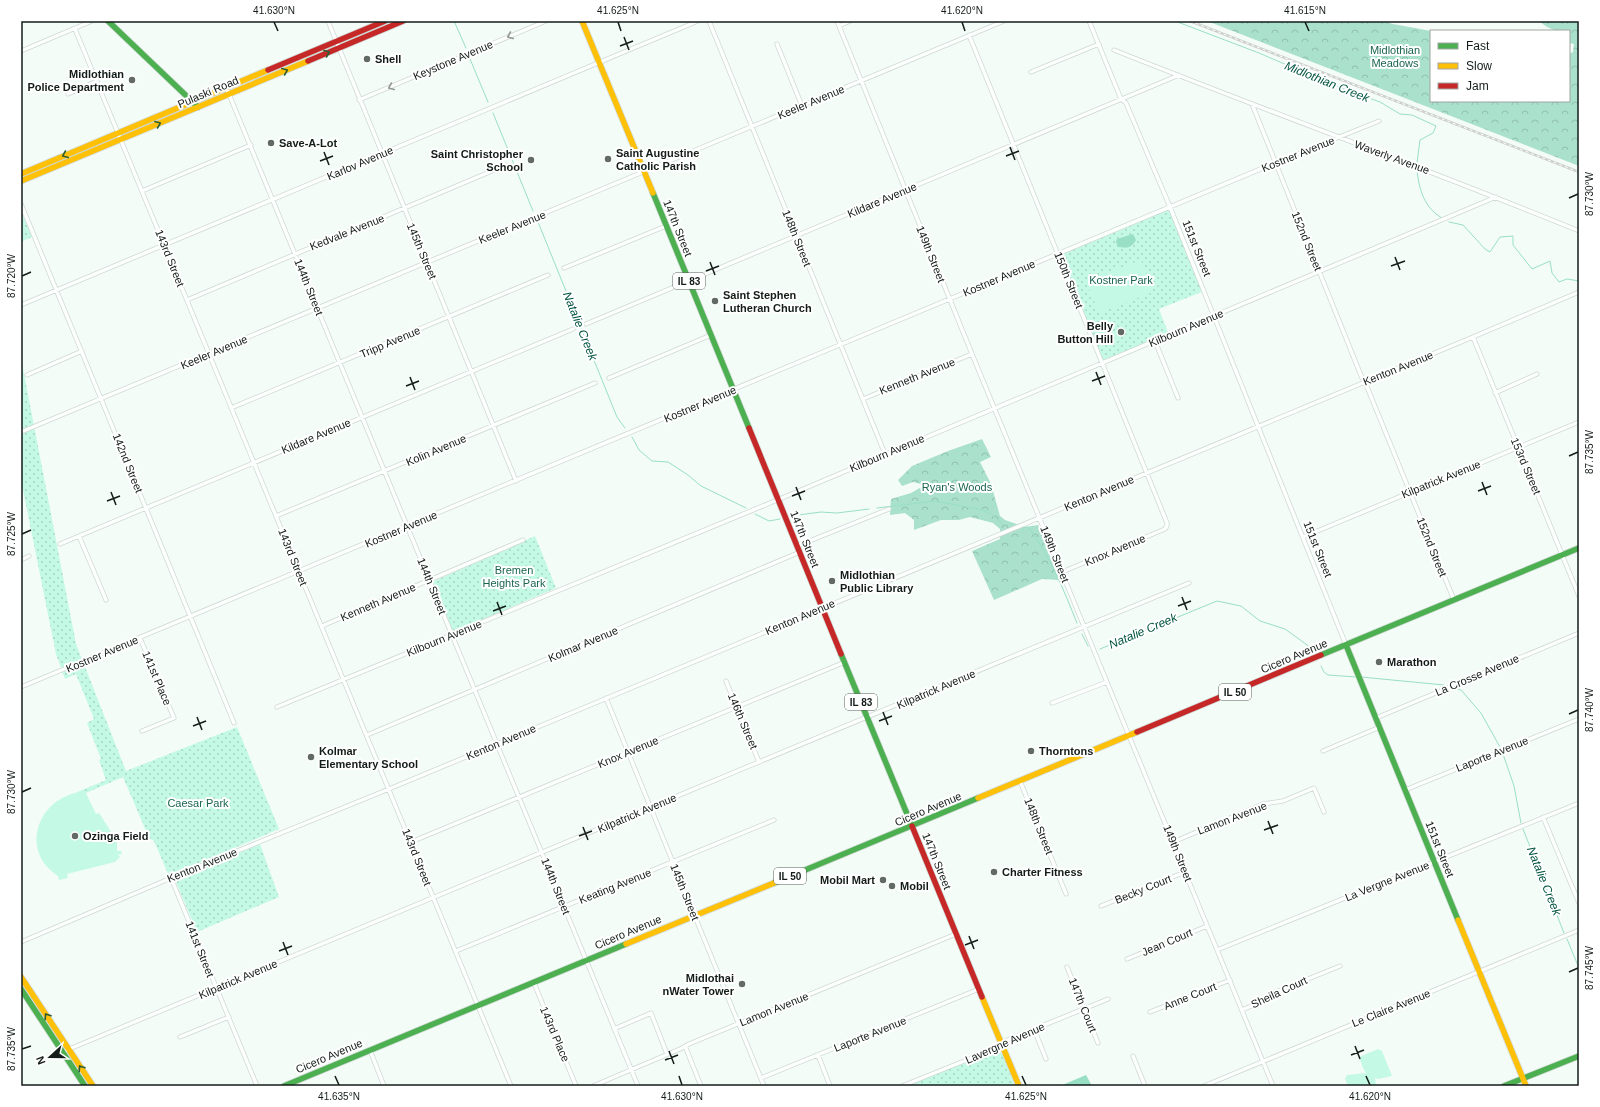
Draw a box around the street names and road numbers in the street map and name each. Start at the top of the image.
street label: Keystone Avenue [411,38,495,82]
street label: Pulaski Road [176,74,240,110]
street label: Keeler Avenue [776,83,846,121]
street label: Kostner Avenue [1260,134,1336,174]
street label: Waverly Avenue [1353,138,1431,176]
street label: Karlov Avenue [325,144,395,182]
street label: Kildare Avenue [846,180,918,220]
street label: 147th Street [661,198,695,258]
street label: Keeler Avenue [477,208,547,246]
street label: 148th Street [780,208,814,268]
street label: 152nd Street [1290,210,1324,272]
street label: Kedvale Avenue [308,212,386,252]
street label: 151st Street [1180,218,1214,278]
street label: 145th Street [405,221,439,281]
street label: 149th Street [914,224,948,284]
street label: 143rd Street [153,228,187,288]
street label: 150th Street [1052,250,1086,310]
street label: 144th Street [292,257,326,317]
street label: Kostner Avenue [961,257,1037,299]
road number: IL 83 [673,273,705,289]
street label: Kilbourn Avenue [1147,307,1225,349]
street label: Tripp Avenue [358,324,422,360]
street label: Keeler Avenue [179,333,249,371]
street label: Kenton Avenue [1361,348,1435,388]
street label: Kenneth Avenue [877,355,957,397]
street label: Kostner Avenue [662,383,738,425]
street label: Kildare Avenue [280,416,352,456]
street label: 142nd Street [111,432,145,494]
street label: Kolin Avenue [404,432,468,468]
street label: Kilbourn Avenue [848,432,926,474]
street label: 153rd Street [1509,436,1543,496]
street label: Kilpatrick Avenue [1400,458,1482,500]
street label: Kenton Avenue [1062,473,1136,513]
street label: Kostner Avenue [363,508,439,550]
street label: 147th Street [788,509,822,569]
street label: 152nd Street [1415,516,1449,578]
street label: 151st Street [1301,519,1335,579]
street label: 149th Street [1038,524,1072,584]
street label: 143rd Street [276,527,310,587]
street label: Knox Avenue [1083,532,1147,568]
street label: 144th Street [415,556,449,616]
street label: Kenneth Avenue [339,581,417,623]
street label: Kenton Avenue [763,597,837,637]
street label: Kilbourn Avenue [405,617,483,659]
street label: Kolmar Avenue [546,624,620,664]
street label: Kostner Avenue [64,633,140,675]
street label: Cicero Avenue [1259,637,1329,675]
street label: 141st Place [140,649,174,707]
street label: La Crosse Avenue [1433,652,1521,698]
street label: Kilpatrick Avenue [895,667,977,711]
road number: IL 50 [1219,684,1251,700]
street label: 146th Street [726,691,760,751]
road number: IL 83 [845,694,877,710]
street label: Kenton Avenue [464,722,538,762]
street label: Knox Avenue [596,734,660,770]
street label: Laporte Avenue [1454,734,1530,774]
street label: Cicero Avenue [893,790,963,828]
street label: Kilpatrick Avenue [596,791,678,835]
street label: 148th Street [1022,796,1056,856]
street label: Lamon Avenue [1196,799,1268,837]
street label: 151st Street [1423,819,1457,879]
street label: 149th Street [1161,823,1195,883]
street label: 143rd Street [400,827,434,887]
street label: 147th Street [920,831,954,891]
street label: Kenton Avenue [165,845,239,885]
street label: 144th Street [539,856,573,916]
street label: La Vergne Avenue [1343,859,1431,903]
street label: 145th Street [668,862,702,922]
street label: Keating Avenue [577,866,653,906]
road number: IL 50 [774,868,806,884]
street label: Becky Court [1113,872,1173,906]
street label: Cicero Avenue [593,913,663,951]
street label: 141st Street [183,919,217,979]
street label: Jean Court [1140,926,1194,958]
street label: Kilpatrick Avenue [197,957,279,1001]
street label: Sheila Court [1249,974,1309,1010]
street label: 147th Court [1067,976,1099,1034]
street label: Anne Court [1162,980,1218,1012]
street label: Le Claire Avenue [1350,987,1432,1029]
street label: Lamon Avenue [738,990,810,1028]
street label: 143rd Place [538,1005,572,1063]
street label: Laporte Avenue [832,1014,908,1054]
street label: Lavergne Avenue [964,1020,1046,1066]
street label: Cicero Avenue [294,1037,364,1075]

